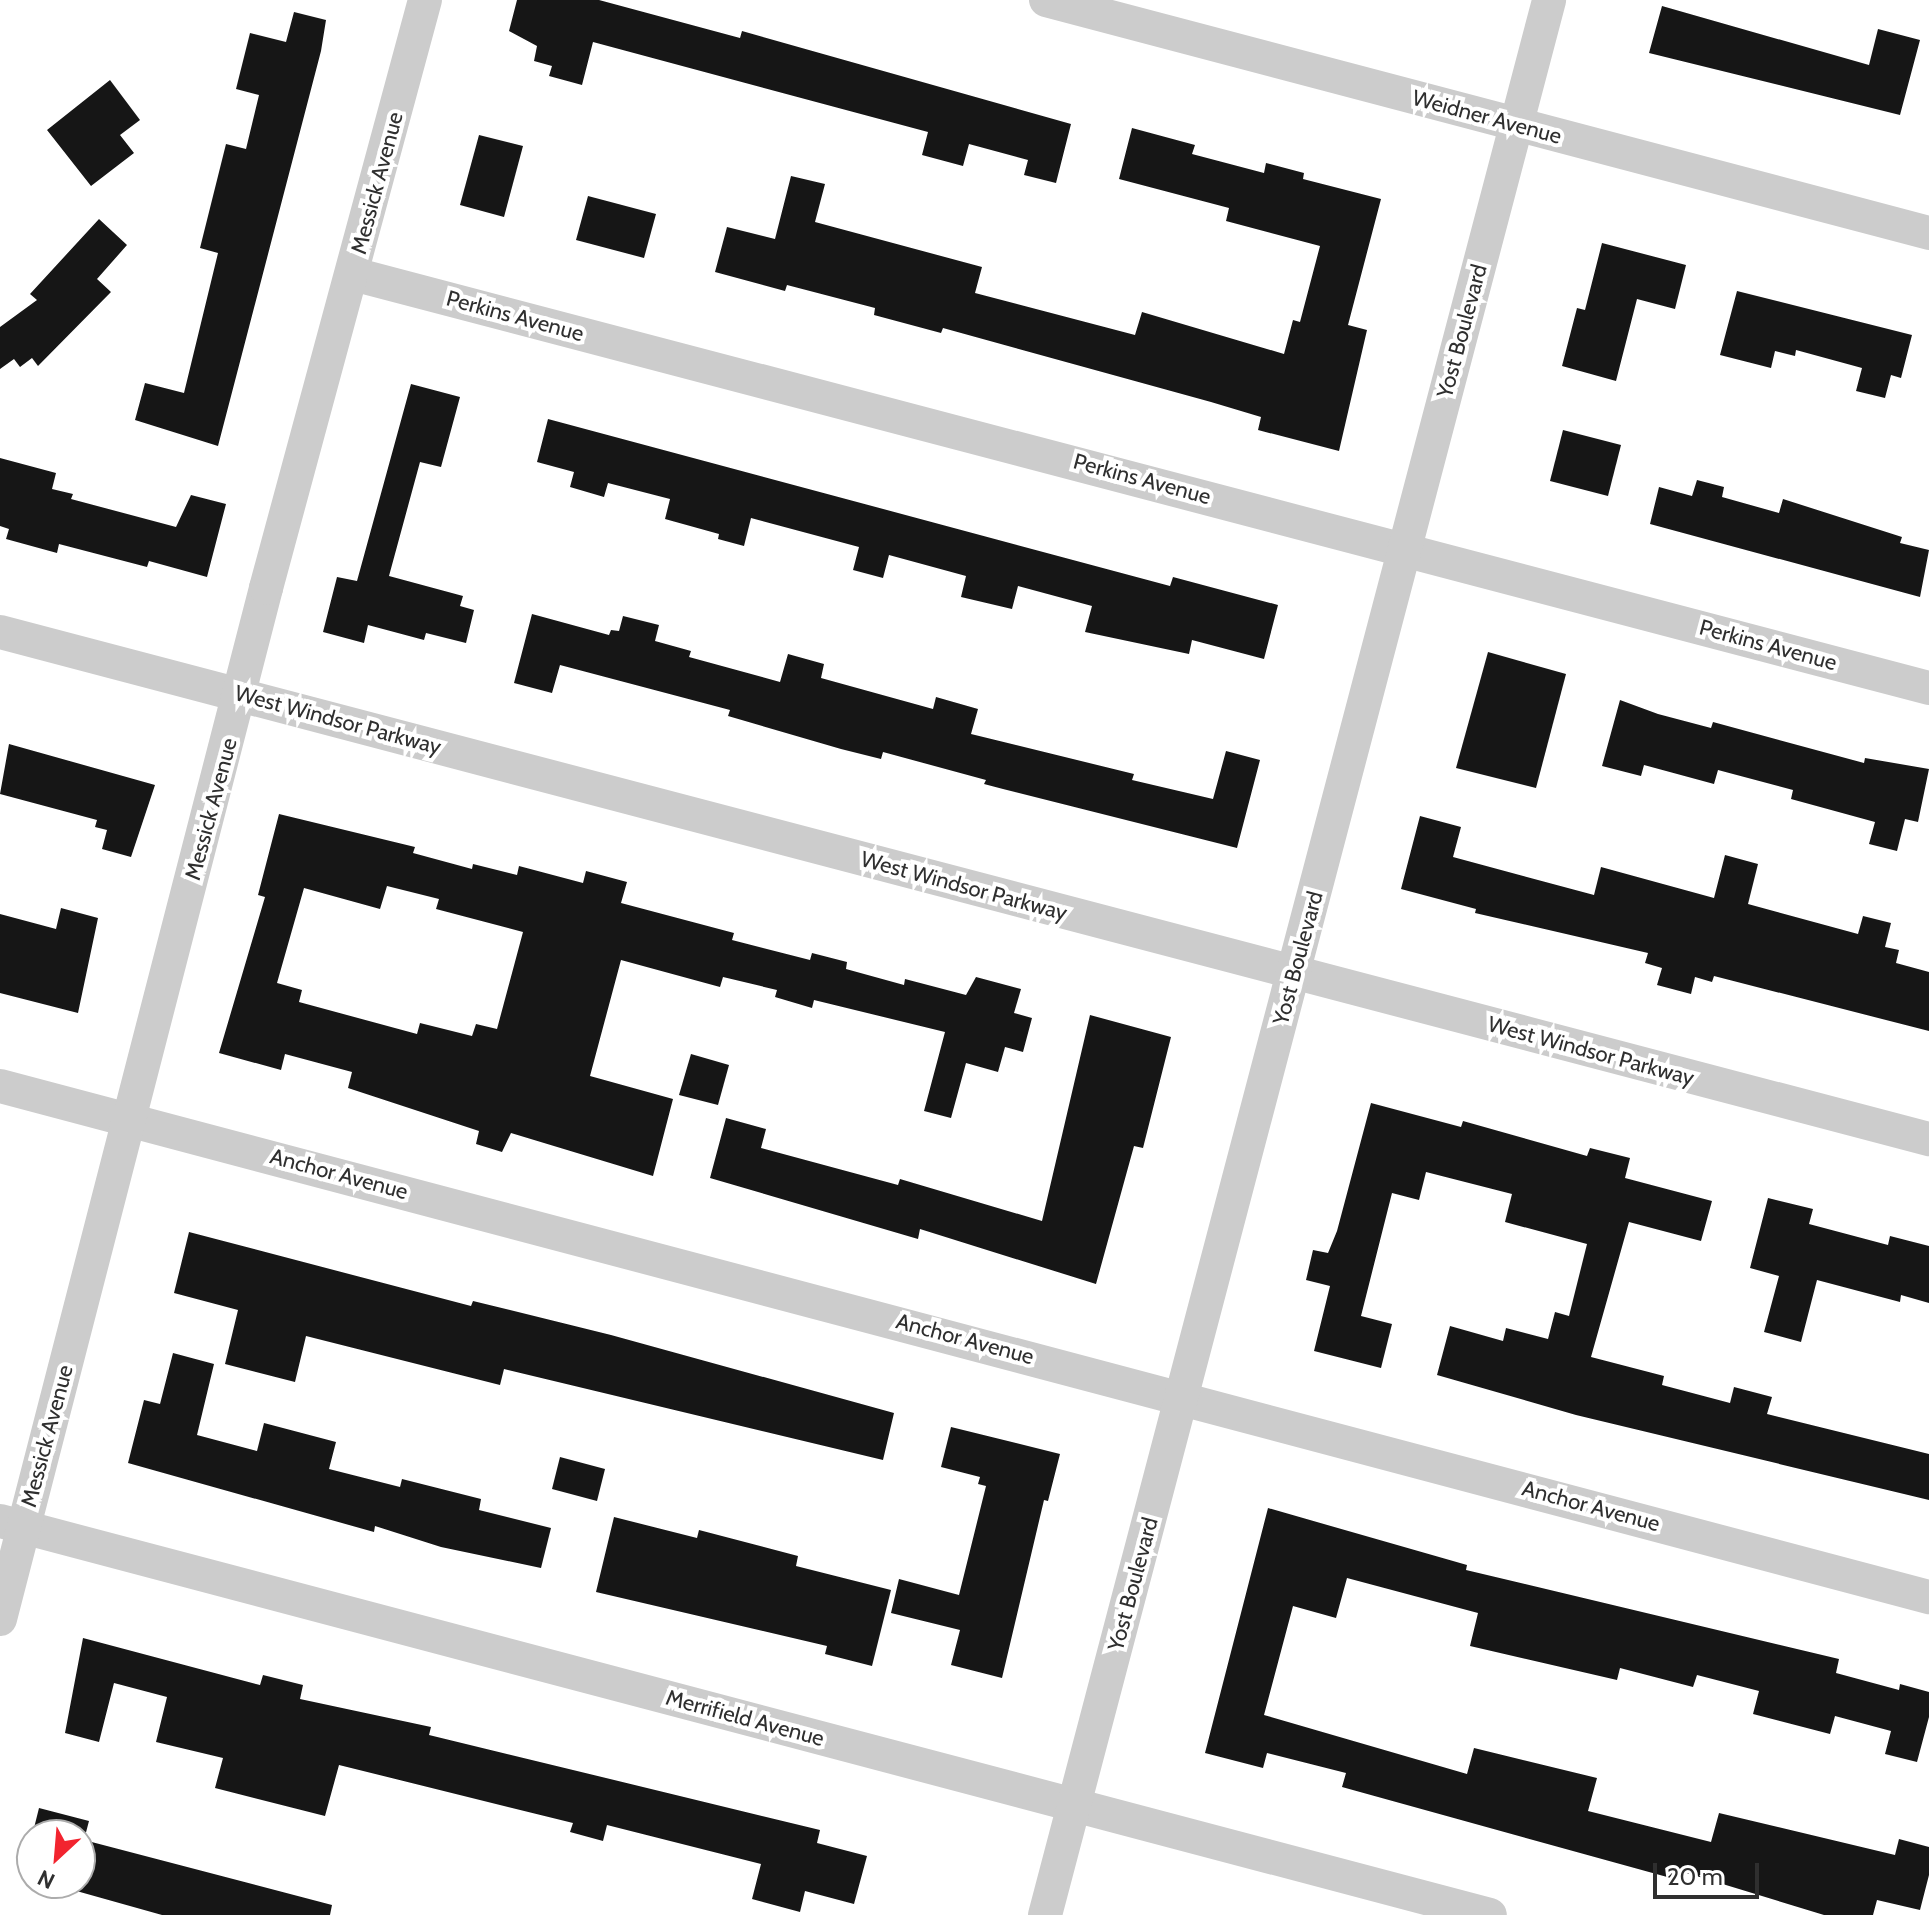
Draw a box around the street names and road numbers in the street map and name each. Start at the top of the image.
street label: Weidner Avenue [1410,84,1564,150]
street label: Messick Avenue [345,109,409,257]
street label: Yost Boulevard [1431,261,1493,401]
street label: Perkins Avenue [443,285,587,347]
street label: Perkins Avenue [1070,448,1214,510]
street label: Perkins Avenue [1696,614,1840,676]
street label: West Windsor Parkway [232,680,444,760]
street label: Messick Avenue [179,735,243,883]
street label: West Windsor Parkway [858,846,1070,926]
street label: Yost Boulevard [1267,888,1329,1028]
street label: West Windsor Parkway [1485,1011,1697,1091]
street label: Anchor Avenue [267,1143,411,1205]
street label: Anchor Avenue [893,1308,1037,1370]
street label: Messick Avenue [15,1362,79,1510]
street label: Anchor Avenue [1519,1475,1663,1537]
street label: Yost Boulevard [1102,1514,1164,1654]
street label: Merrifield Avenue [663,1684,827,1752]

